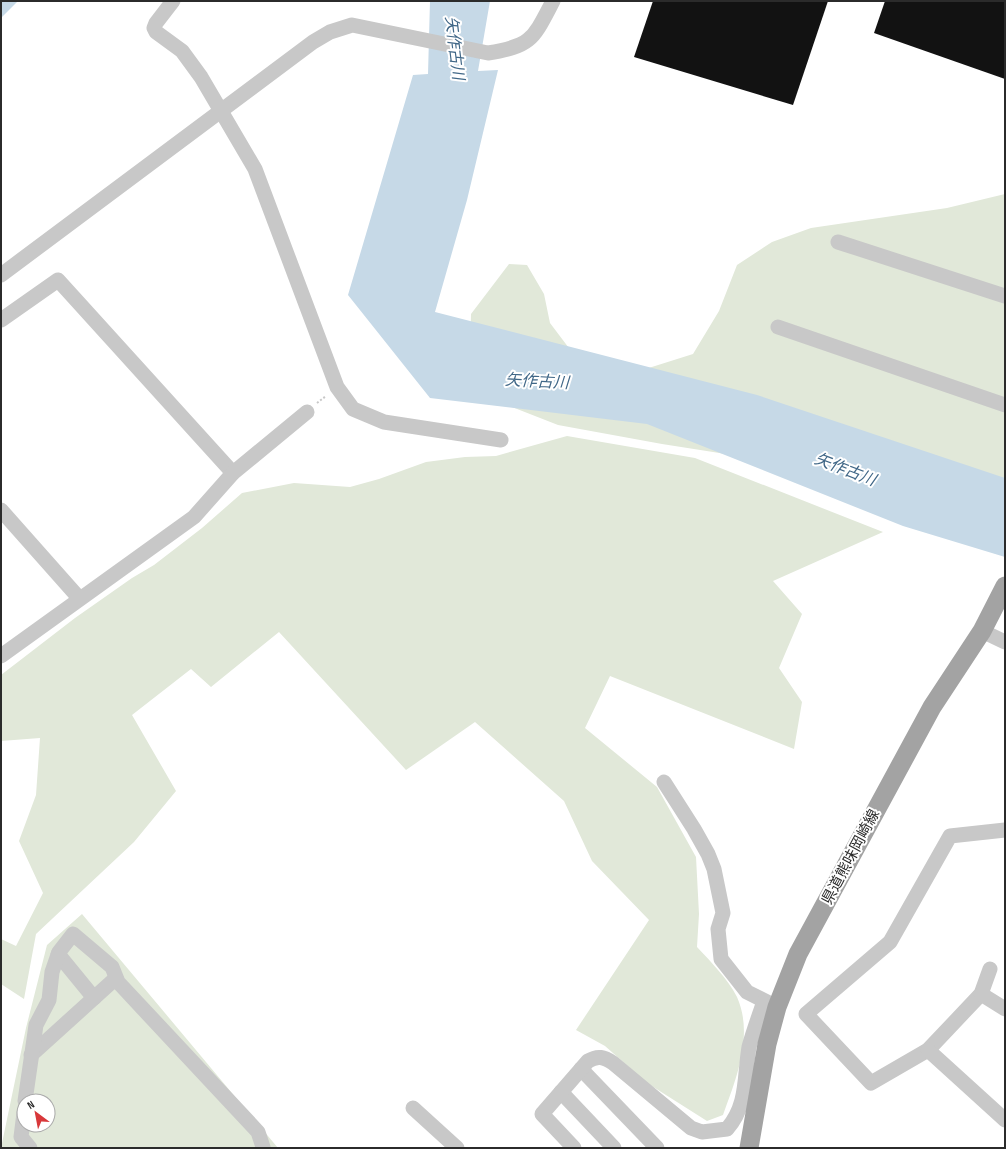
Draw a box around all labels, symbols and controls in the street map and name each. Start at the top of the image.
water label: 矢作古川 [441,15,468,83]
water label: 矢作古川 [505,371,571,393]
water label: 矢作古川 [812,450,880,491]
street label: 県道熊味岡崎線 [818,806,884,908]
north arrow [16,1093,56,1133]
text: N [25,1098,37,1112]

